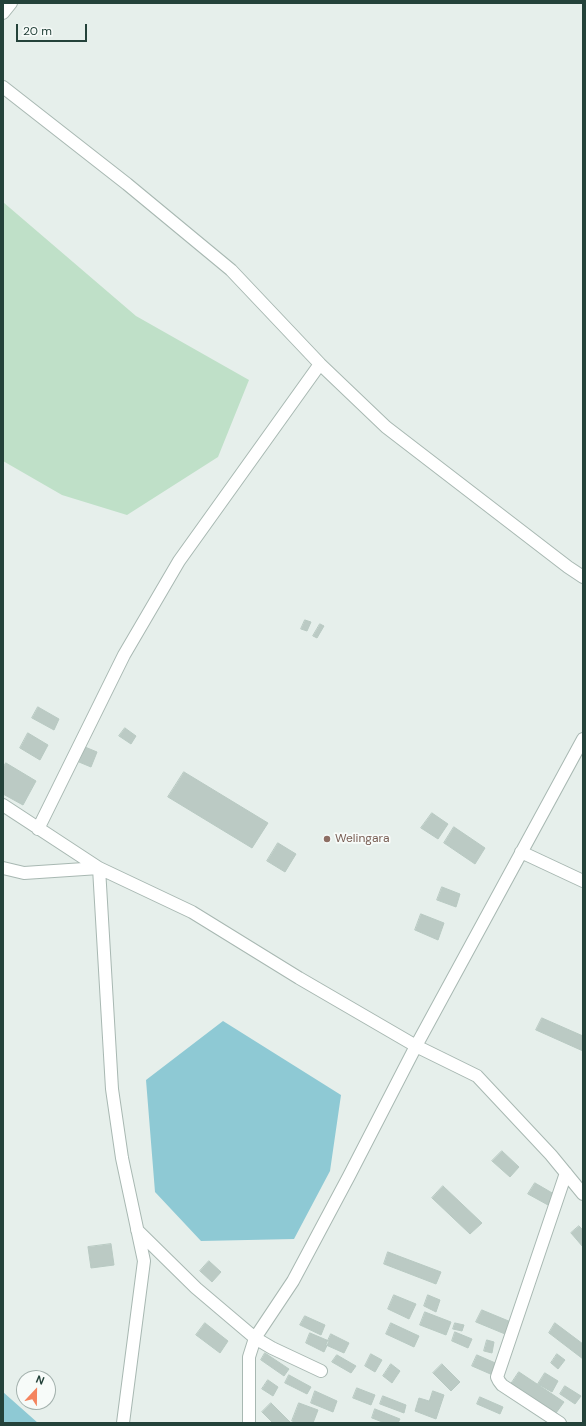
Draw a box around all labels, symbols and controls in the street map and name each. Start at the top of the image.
scale bar [18,16,89,42]
text: 20 m [23,23,52,39]
place label: Welingara [335,832,389,846]
marker: Welingara [322,834,332,844]
north arrow [16,1370,56,1410]
text: N [34,1372,46,1388]

